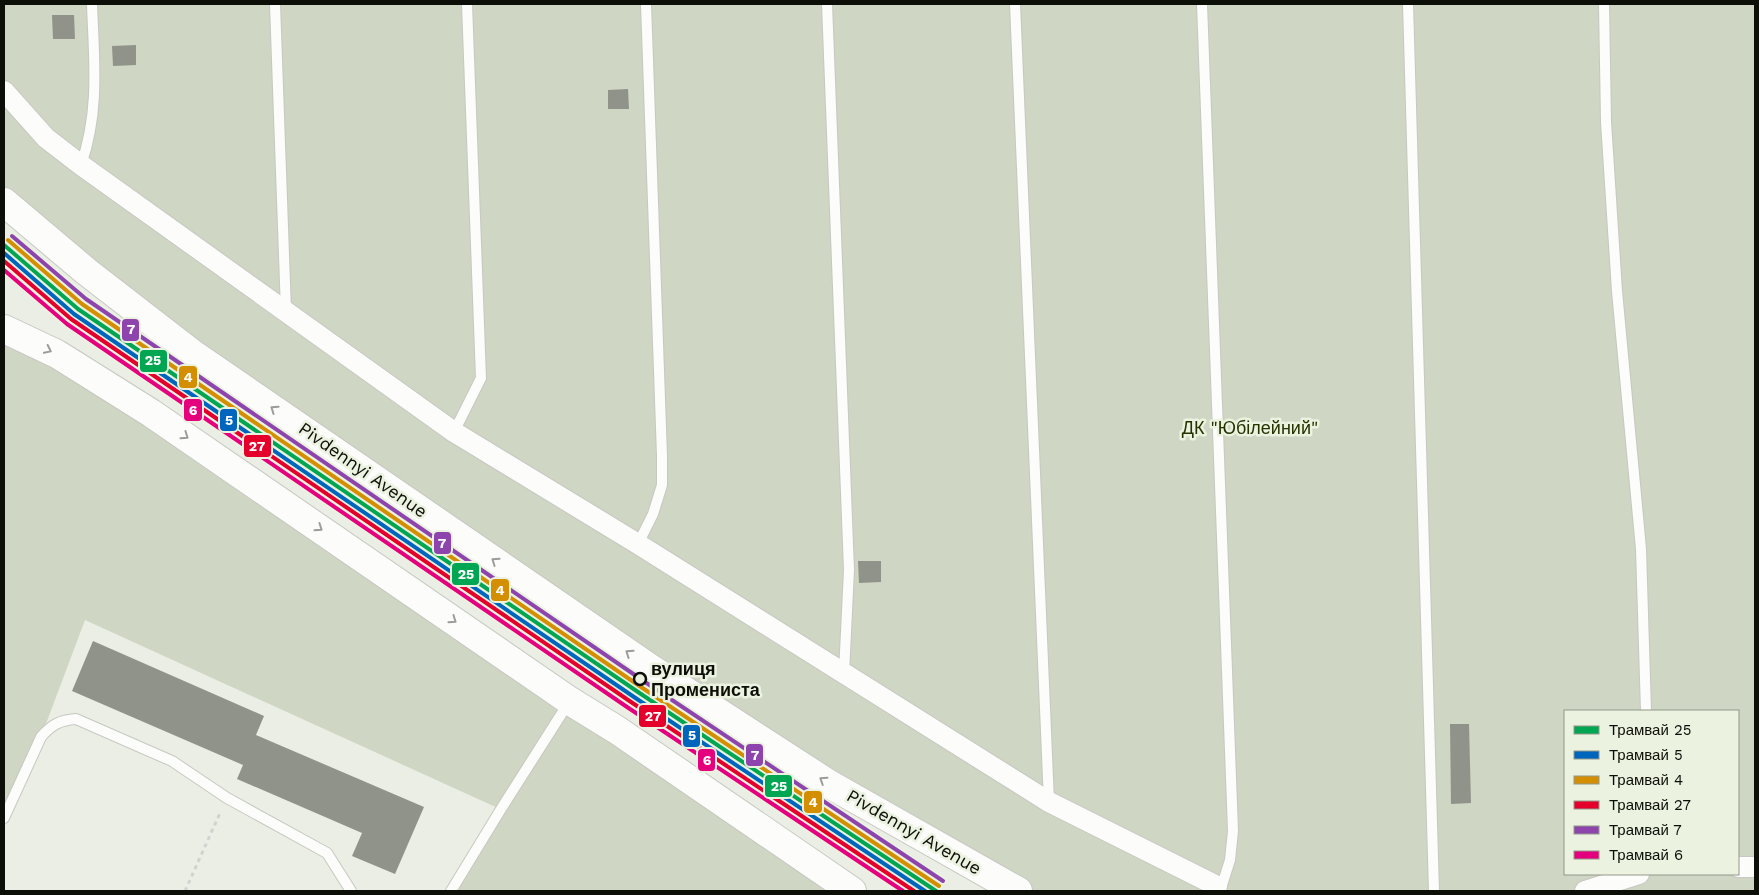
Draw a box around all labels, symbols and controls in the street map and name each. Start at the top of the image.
line badge: 7 [121,318,140,342]
text: 7 [127,321,136,337]
one-way arrow [43,343,52,354]
line badge: 25 [139,349,168,373]
text: 25 [145,352,161,368]
line badge: 4 [178,365,198,389]
text: 4 [183,369,193,385]
line badge: 6 [183,398,203,422]
text: 6 [189,402,198,418]
one-way arrow [271,406,280,415]
line badge: 5 [219,408,238,432]
text: 5 [225,412,233,428]
street label: Pivdennyi Avenue [295,417,432,522]
park label: ДК "Юбілейний" [1182,417,1318,438]
one-way arrow [179,430,189,439]
line badge: 27 [243,434,272,458]
text: 27 [249,438,266,454]
one-way arrow [313,522,323,531]
line badge: 7 [433,531,452,555]
text: 7 [438,535,447,551]
one-way arrow [491,558,501,567]
line badge: 25 [451,562,480,586]
text: 25 [458,566,474,582]
line badge: 4 [490,578,510,602]
text: 4 [495,582,505,598]
one-way arrow [448,614,457,624]
one-way arrow [625,650,634,659]
place label: вулиця Промениста [651,658,761,700]
marker: вулиця Промениста [633,672,647,686]
line badge: 27 [638,704,667,728]
text: 27 [645,708,662,724]
legend [1564,710,1739,875]
text: Трамвай 25 [1609,721,1691,739]
line badge: 5 [682,724,701,748]
text: 5 [688,727,696,743]
line badge: 7 [745,743,764,767]
text: Трамвай 5 [1609,746,1683,764]
text: 7 [751,747,760,763]
line badge: 6 [697,748,716,772]
text: 6 [703,752,712,768]
text: Трамвай 4 [1609,771,1683,789]
line badge: 25 [764,774,793,798]
one-way arrow [820,777,829,786]
text: 25 [771,778,787,794]
street label: Pivdennyi Avenue [843,784,985,879]
line badge: 4 [803,790,823,814]
text: 4 [808,794,818,810]
text: Трамвай 27 [1609,796,1691,814]
text: Трамвай 7 [1609,821,1682,839]
text: Трамвай 6 [1609,846,1683,864]

